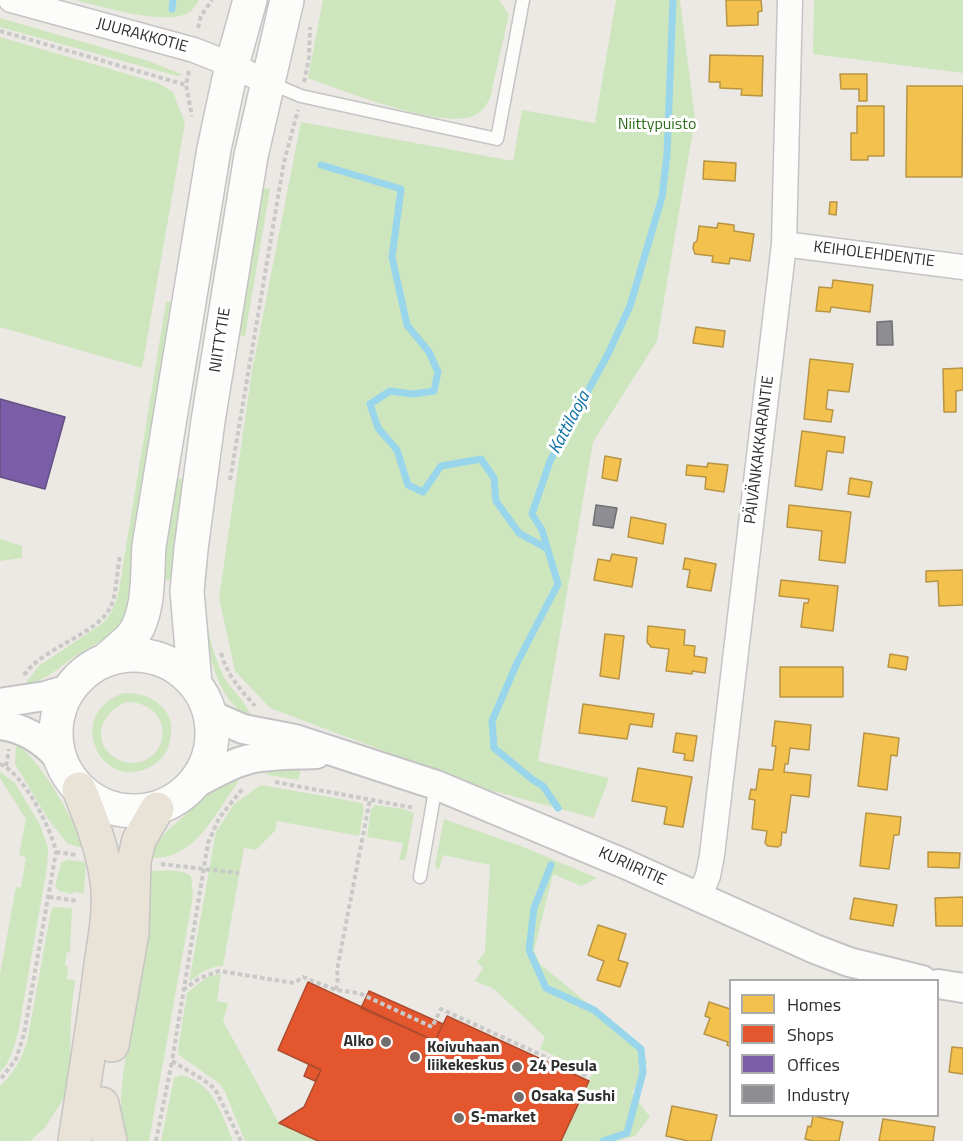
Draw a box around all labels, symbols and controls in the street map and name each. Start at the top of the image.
street label: JUURAKKOTIE [94,15,190,57]
park label: Niittypuisto [618,115,696,135]
street label: KEIHOLEHDENTIE [812,238,936,272]
street label: NIITTYTIE [206,306,236,374]
street label: PÄIVÄNKAKKARANTIE [741,375,779,525]
water label: Kattilaoja [545,388,595,458]
street label: KURIIRITIE [595,844,669,890]
legend [729,979,939,1117]
text: Homes [787,991,841,1018]
text: Shops [787,1021,834,1048]
place label: Alko [343,1032,374,1052]
marker: Alko [379,1035,393,1049]
place label: Koivuhaan liikekeskus [427,1038,504,1076]
marker: Koivuhaan liikekeskus [408,1050,422,1064]
text: Offices [787,1051,840,1078]
place label: 24 Pesula [529,1057,597,1077]
marker: 24 Pesula [510,1060,524,1074]
text: Industry [787,1081,850,1108]
place label: Osaka Sushi [531,1087,615,1107]
marker: Osaka Sushi [512,1090,526,1104]
place label: S-market [471,1108,536,1128]
marker: S-market [452,1111,466,1125]

